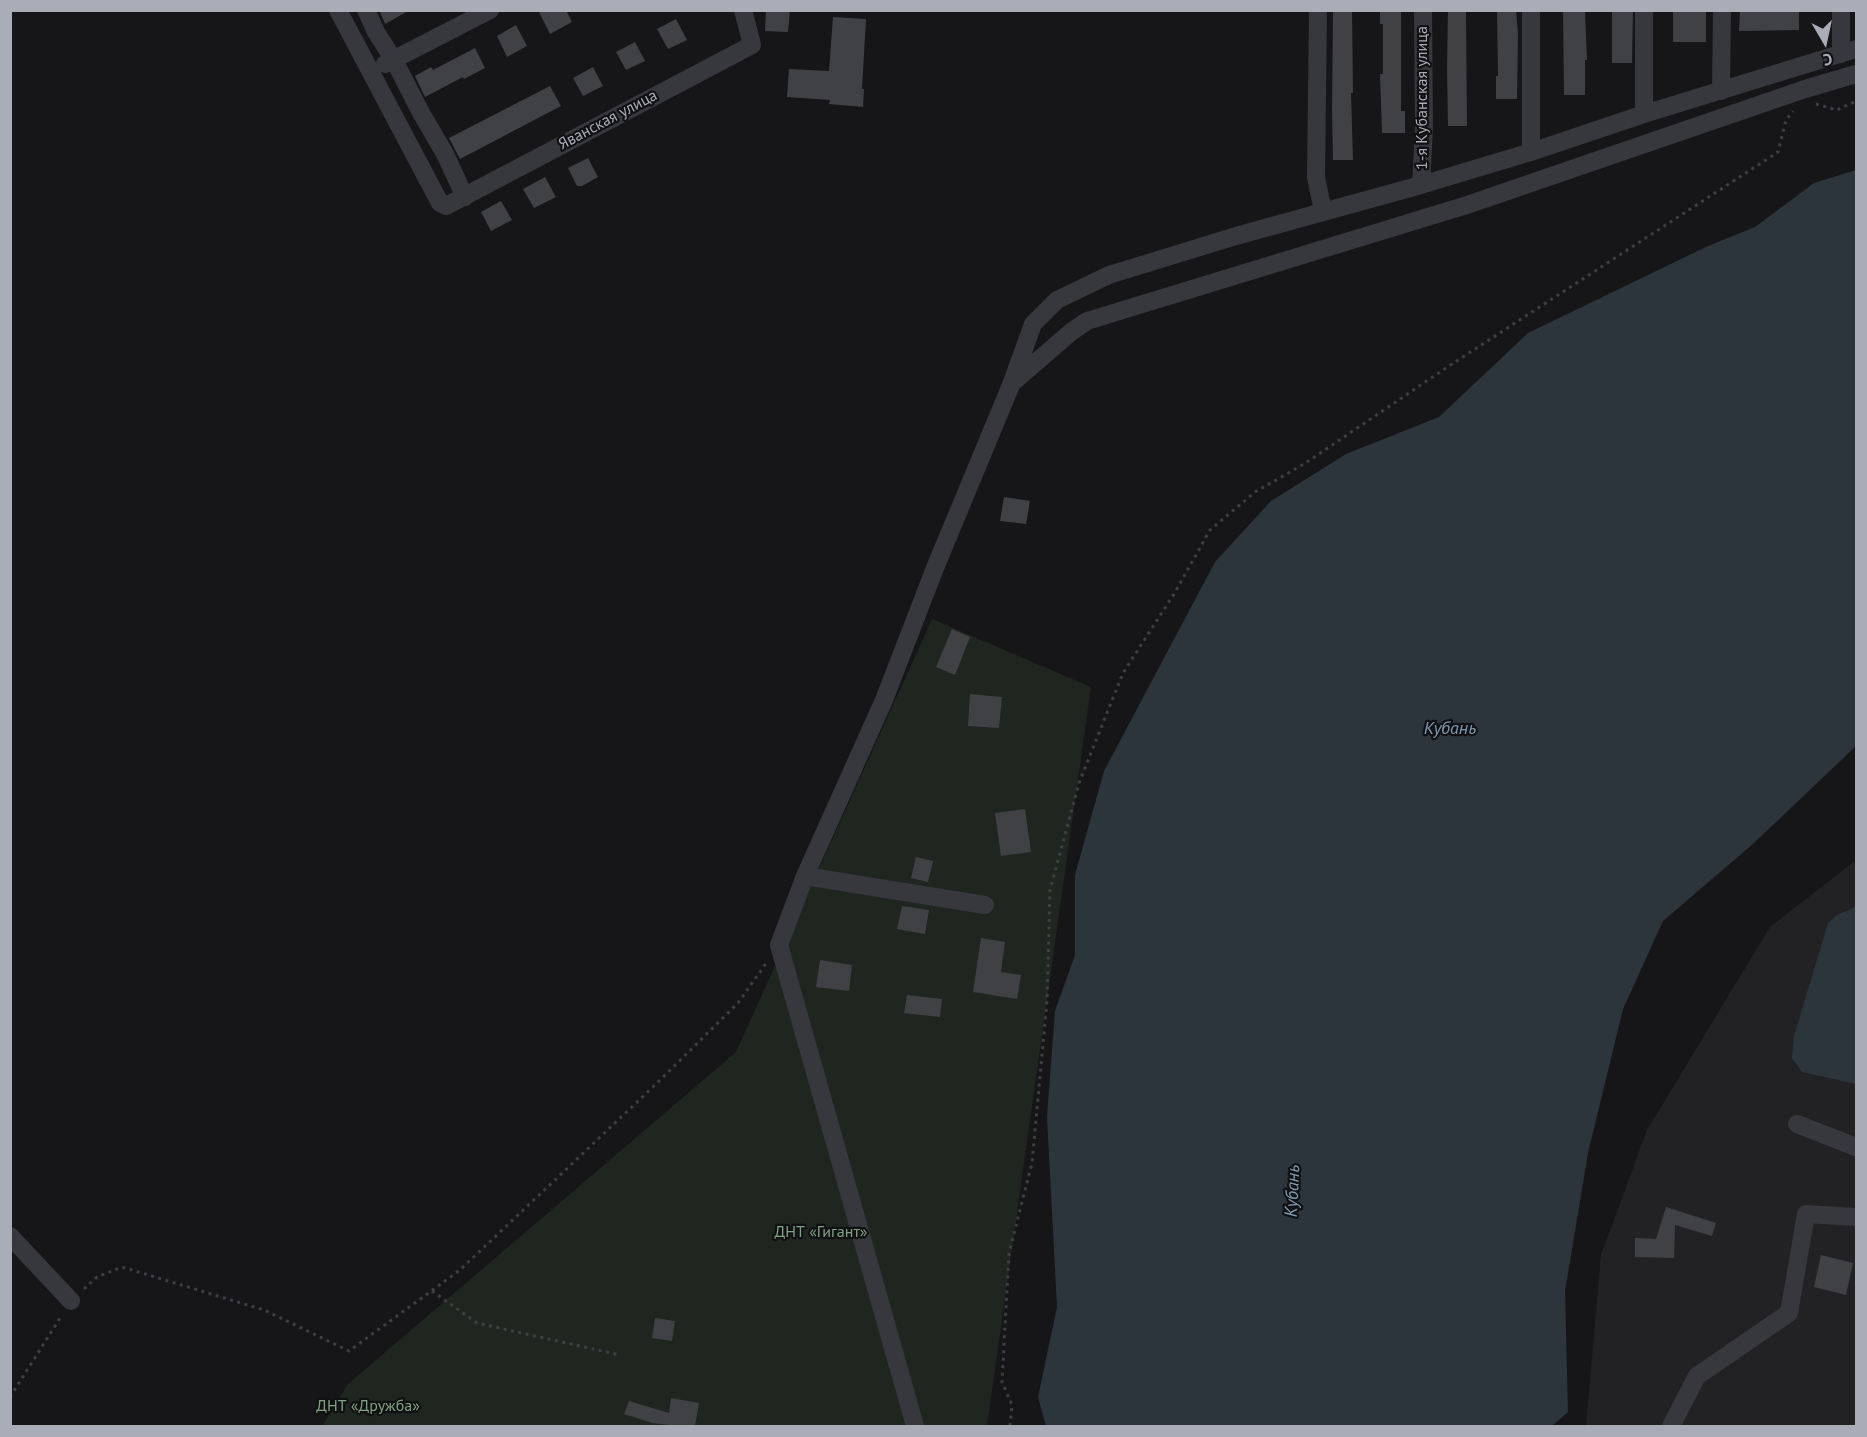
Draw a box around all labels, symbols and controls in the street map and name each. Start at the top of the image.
north arrow [1795,12,1855,72]
street label: 1-я Кубанская улица [1412,26,1432,170]
text: С [1822,49,1834,70]
street label: Яванская улица [555,86,661,154]
water label: Кубань [1424,718,1476,740]
water label: Кубань [1281,1164,1305,1218]
park label: ДНТ «Гигант» [775,1222,867,1242]
park label: ДНТ «Дружба» [316,1396,420,1416]

